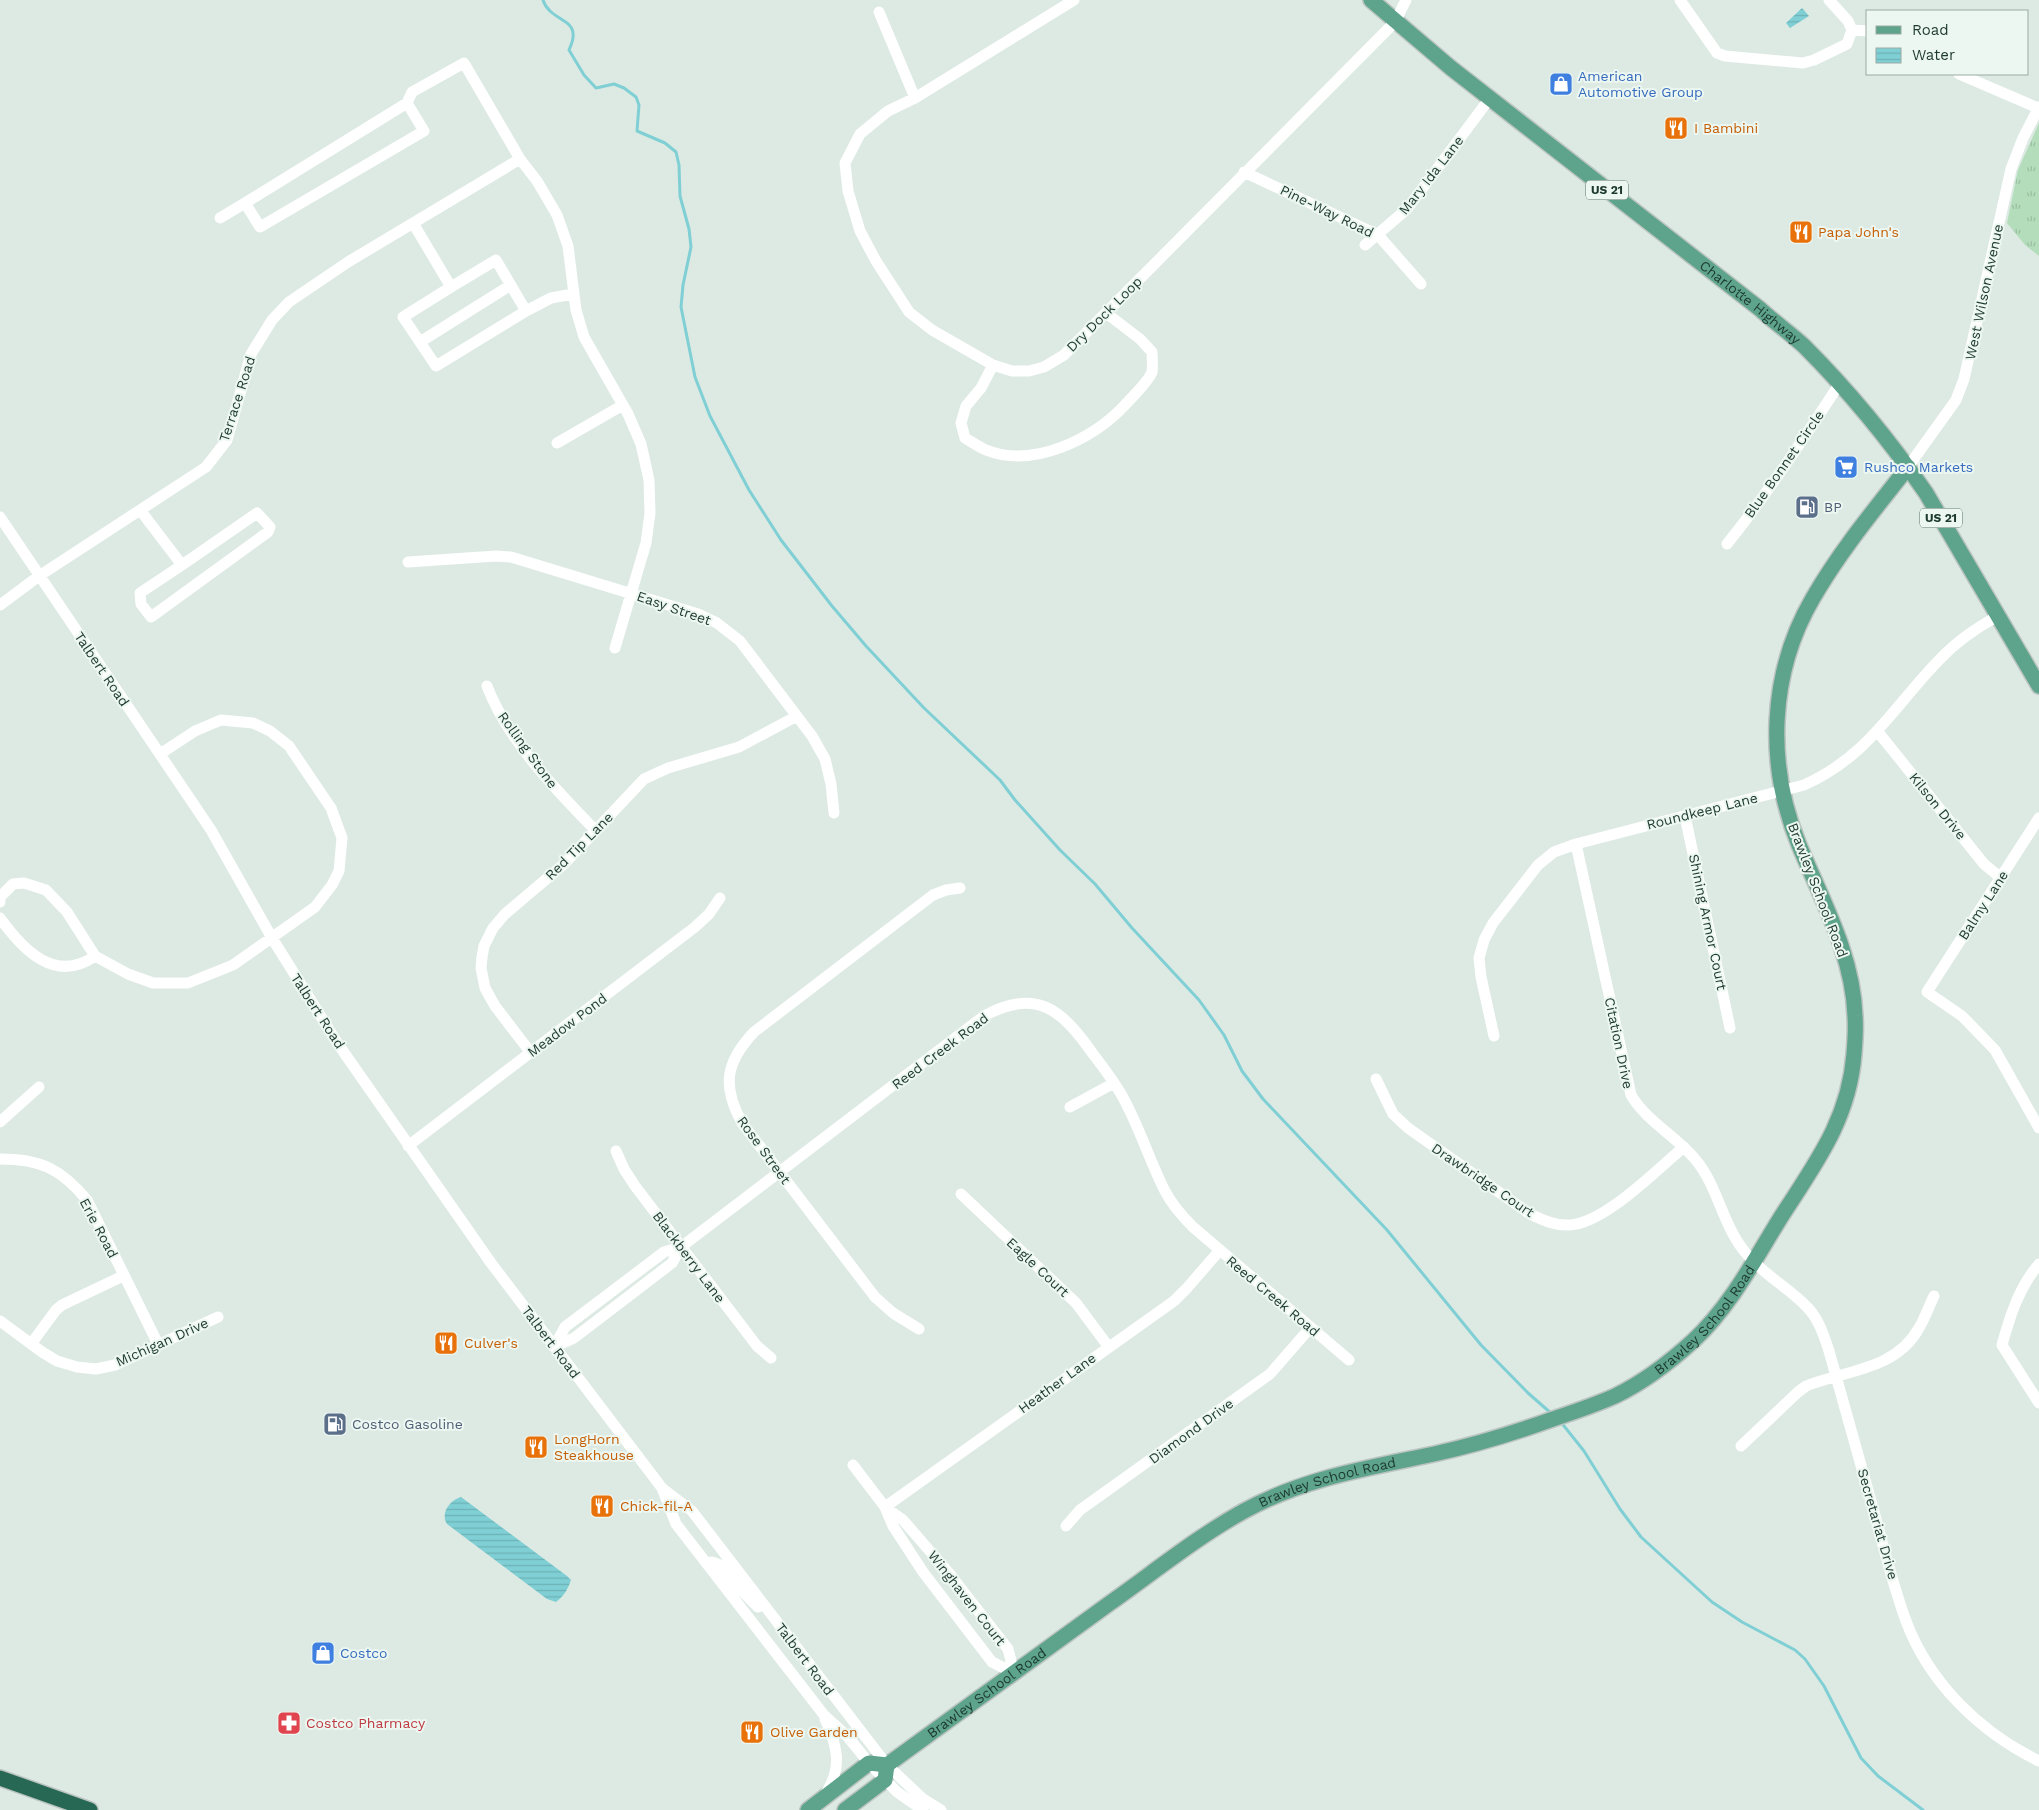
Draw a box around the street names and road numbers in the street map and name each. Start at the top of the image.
street label: Mary Ida Lane [1395,132,1467,218]
road number: US 21 [1586,180,1628,200]
street label: Pine-Way Road [1278,181,1376,241]
street label: West Wilson Avenue [1962,223,2006,361]
street label: Charlotte Highway [1697,257,1805,348]
street label: Dry Dock Loop [1063,273,1145,355]
street label: Terrace Road [216,354,258,444]
street label: Blue Bonnet Circle [1741,407,1827,521]
road number: US 21 [1920,508,1962,528]
street label: Easy Street [635,588,713,628]
street label: Talbert Road [71,629,133,709]
street label: Rolling Stone [495,709,561,791]
street label: Kilson Drive [1906,769,1970,843]
street label: Roundkeep Lane [1645,789,1759,833]
street label: Red Tip Lane [542,809,616,883]
street label: Brawley School Road [1785,820,1851,960]
street label: Shining Armor Court [1686,852,1730,992]
street label: Balmy Lane [1955,867,2011,943]
street label: Talbert Road [288,970,348,1052]
street label: Meadow Pond [524,990,610,1060]
street label: Citation Drive [1601,996,1637,1090]
street label: Reed Creek Road [889,1010,991,1092]
street label: Rose Street [734,1113,794,1187]
street label: Drawbridge Court [1429,1140,1537,1220]
street label: Erie Road [77,1195,121,1261]
street label: Blackberry Lane [649,1208,729,1306]
street label: Eagle Court [1004,1234,1073,1300]
street label: Reed Creek Road [1223,1252,1323,1340]
street label: Brawley School Road [1651,1262,1758,1378]
street label: Talbert Road [519,1303,583,1381]
street label: Michigan Drive [113,1314,211,1370]
street label: Heather Lane [1015,1350,1099,1416]
street label: Diamond Drive [1146,1395,1236,1467]
street label: Brawley School Road [1256,1454,1397,1510]
street label: Secretariat Drive [1855,1467,1901,1581]
street label: Winghaven Court [925,1547,1009,1649]
street label: Talbert Road [773,1620,837,1698]
street label: Brawley School Road [924,1644,1049,1741]

